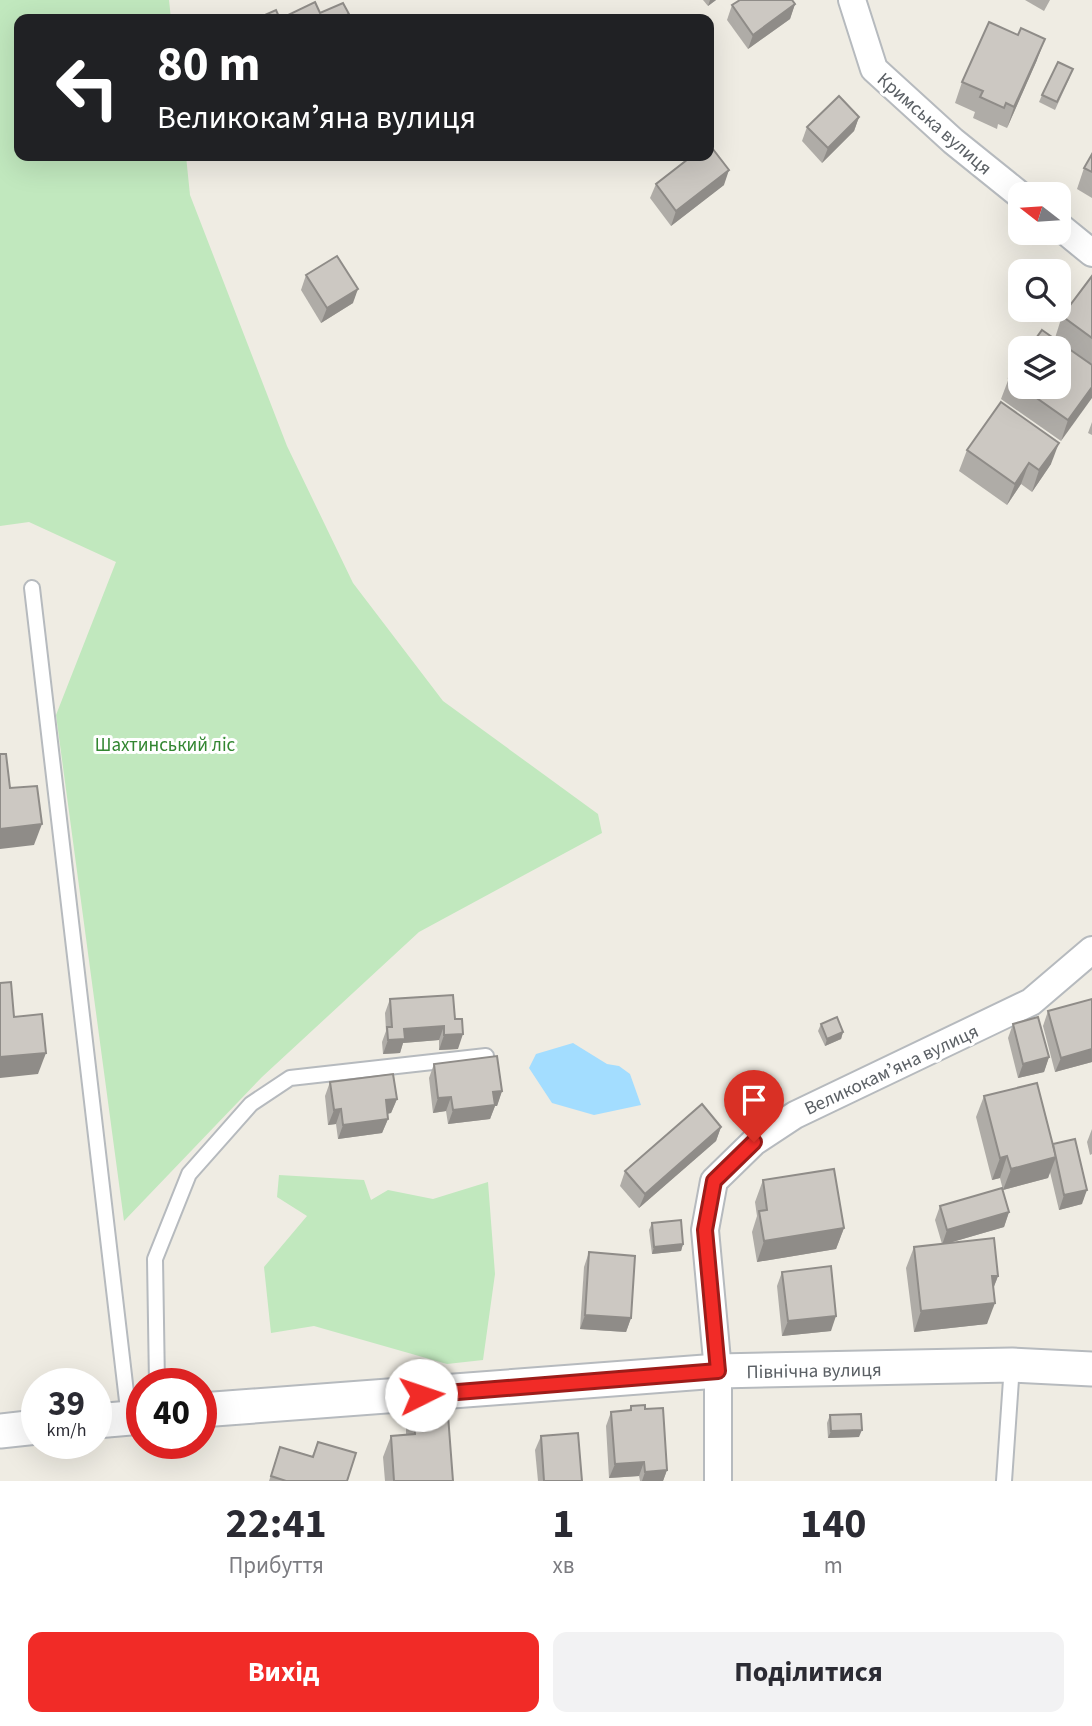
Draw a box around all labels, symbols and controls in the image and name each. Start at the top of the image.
text: 80 m [157,30,261,100]
icon: left [42,42,133,133]
street label: Кримська вулиця [871,67,997,182]
text: Великокамʼяна вулиця [157,95,476,141]
north arrow [1008,182,1071,245]
map controls [1008,182,1071,399]
button: search [1008,259,1071,322]
button: layers [1008,336,1071,399]
park label: Шахтинський ліс [95,732,236,759]
street label: Великокамʼяна вулиця [800,1018,983,1123]
pin [724,1070,784,1142]
icon: arrive [735,1081,773,1119]
street label: Північна вулиця [746,1357,882,1386]
position arrow [384,1358,458,1432]
speed limit sign: 40 [126,1368,217,1459]
text: 39 [48,1379,85,1429]
text: km/h [47,1418,86,1443]
text: 22:41 [225,1494,327,1554]
text: 1 [552,1494,574,1554]
text: 140 [800,1494,866,1554]
text: Прибуття [228,1549,324,1582]
text: хв [552,1549,574,1582]
text: m [824,1549,843,1582]
button: Вихід [28,1632,539,1712]
button: Поділитися [553,1632,1064,1712]

